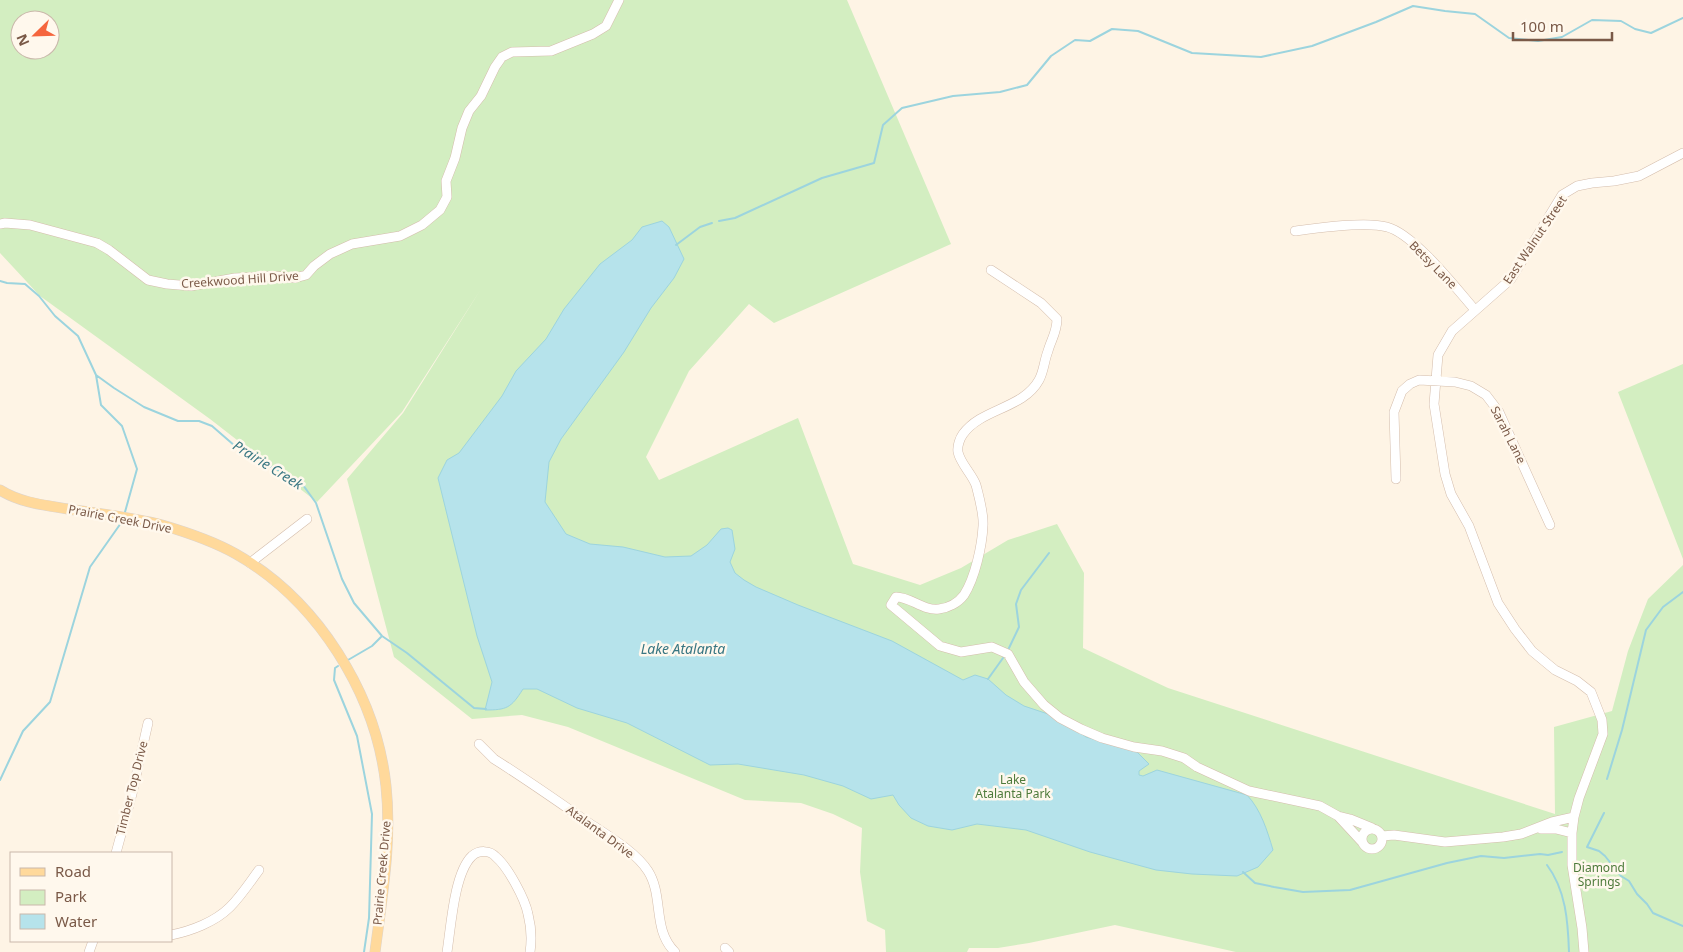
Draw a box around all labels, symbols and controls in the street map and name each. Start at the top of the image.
north arrow [10,10,60,60]
scale bar [1513,10,1612,42]
text: 100 m [1520,16,1564,36]
text: N [12,31,34,49]
street label: East Walnut Street [1499,192,1571,287]
street label: Betsy Lane [1406,237,1461,292]
street label: Creekwood Hill Drive [181,267,299,292]
street label: Sarah Lane [1487,403,1530,467]
water label: Prairie Creek [230,436,308,494]
street label: Prairie Creek Drive [67,500,173,537]
water label: Lake Atalanta [641,639,725,658]
street label: Timber Top Drive [112,739,151,837]
park label: Lake Atalanta Park [975,771,1051,802]
street label: Atalanta Drive [563,801,638,862]
street label: Prairie Creek Drive [368,820,395,926]
legend [10,852,172,942]
park label: Diamond Springs [1573,859,1625,890]
text: Road [55,861,91,881]
text: Park [55,886,87,906]
text: Water [55,911,97,931]

